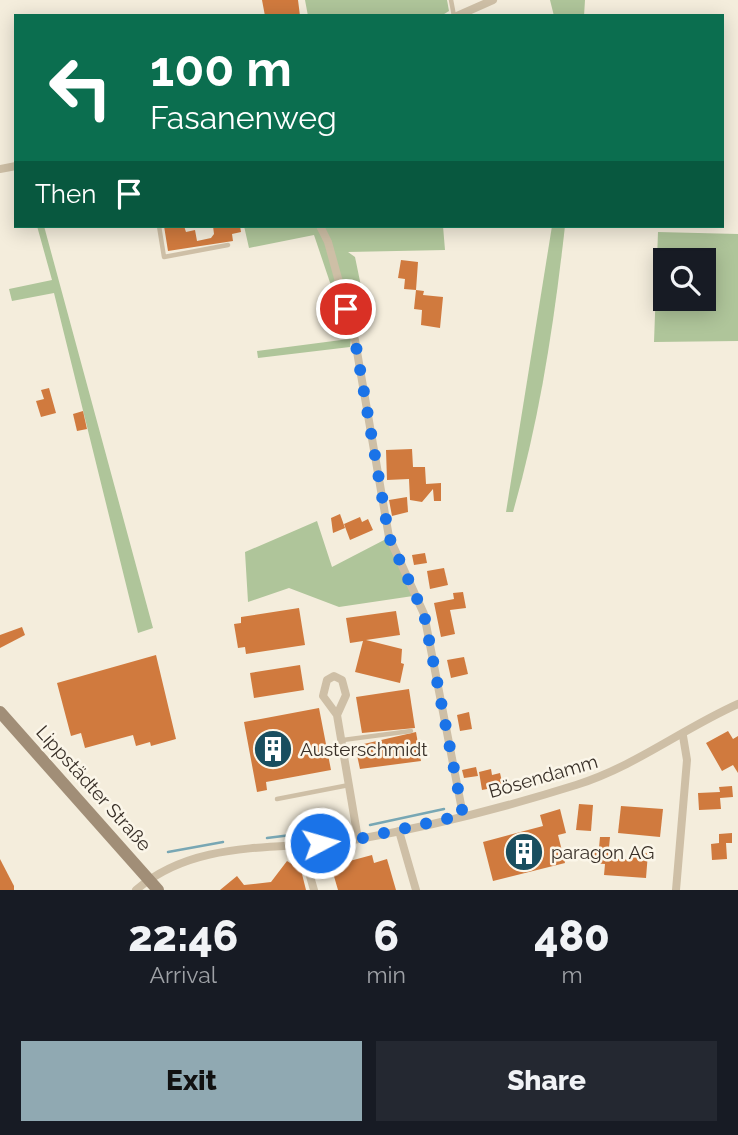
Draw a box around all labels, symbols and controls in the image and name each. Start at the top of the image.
text: 100 m [150,40,292,97]
icon: left [35,42,126,133]
text: Fasanenweg [150,99,337,136]
icon: arrive [110,175,148,213]
text: Then [35,179,96,209]
map controls [653,248,716,311]
button: search [653,248,716,311]
pin [316,279,376,339]
icon: arrive [327,290,365,328]
street label: Lippstädter Straße [32,721,156,855]
building icon: Austerschmidt [252,728,294,770]
place label: Austerschmidt [300,738,428,760]
street label: Bösendamm [486,750,600,802]
position arrow [283,806,357,880]
building icon: paragon AG [503,831,545,873]
place label: paragon AG [551,841,654,863]
text: 22:46 [128,912,238,961]
text: 6 [373,912,399,961]
text: 480 [534,912,610,961]
text: Arrival [149,961,217,988]
text: min [366,961,406,988]
text: m [561,961,583,988]
button: Exit [21,1041,362,1121]
button: Share [376,1041,717,1121]

